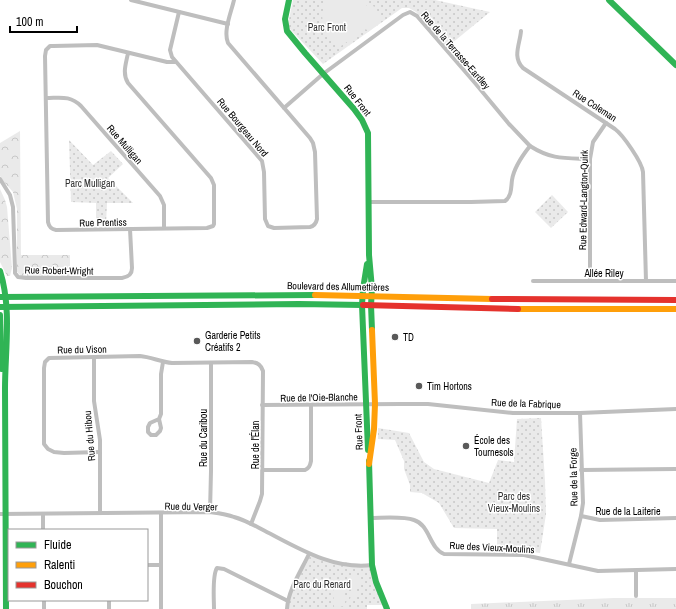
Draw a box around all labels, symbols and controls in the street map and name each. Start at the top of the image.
scale bar [10,8,77,34]
street label: Rue de la Terrasse-Eardley [418,9,494,93]
text: 100 m [16,14,43,30]
park label: Parc Front [308,21,347,34]
street label: Rue Front [341,82,374,119]
street label: Rue Coleman [570,86,619,125]
street label: Rue Bourgeau Nord [214,95,271,159]
street label: Rue Mulligan [104,122,145,167]
street label: Rue Edward-Langton-Quirk [576,149,591,250]
park label: Parc Mulligan [65,177,115,190]
street label: Rue Prentiss [79,216,127,229]
street label: Rue Robert-Wright [25,263,94,278]
street label: Allée Riley [583,267,624,280]
street label: Boulevard des Allumettières [287,279,389,294]
place label: Garderie Petits Créatifs 2 [205,329,261,354]
place label: TD [403,331,414,344]
marker: TD [390,332,400,342]
marker: Garderie Petits Créatifs 2 [192,336,202,346]
street label: Rue du Vison [57,343,107,356]
place label: Tim Hortons [427,380,472,393]
marker: Tim Hortons [414,381,424,391]
street label: Rue de l'Oie-Blanche [280,390,358,405]
street label: Rue de la Fabrique [491,396,562,411]
street label: Rue du Caribou [197,409,210,467]
street label: Rue du Hibou [81,410,98,462]
street label: Rue Front [351,413,366,450]
street label: Rue de l'Élan [249,421,262,469]
place label: École des Tournesols [474,434,514,459]
marker: École des Tournesols [461,441,471,451]
street label: Rue de la Forge [566,447,581,506]
park label: Parc des Vieux-Moulins [488,490,540,515]
street label: Rue du Verger [164,500,218,513]
street label: Rue de la Laiterie [595,505,661,518]
legend [8,529,148,601]
text: Fluide [44,537,71,553]
street label: Rue des Vieux-Moulins [449,539,535,556]
text: Ralenti [44,557,75,573]
text: Bouchon [44,577,83,593]
park label: Parc du Renard [293,578,351,591]

